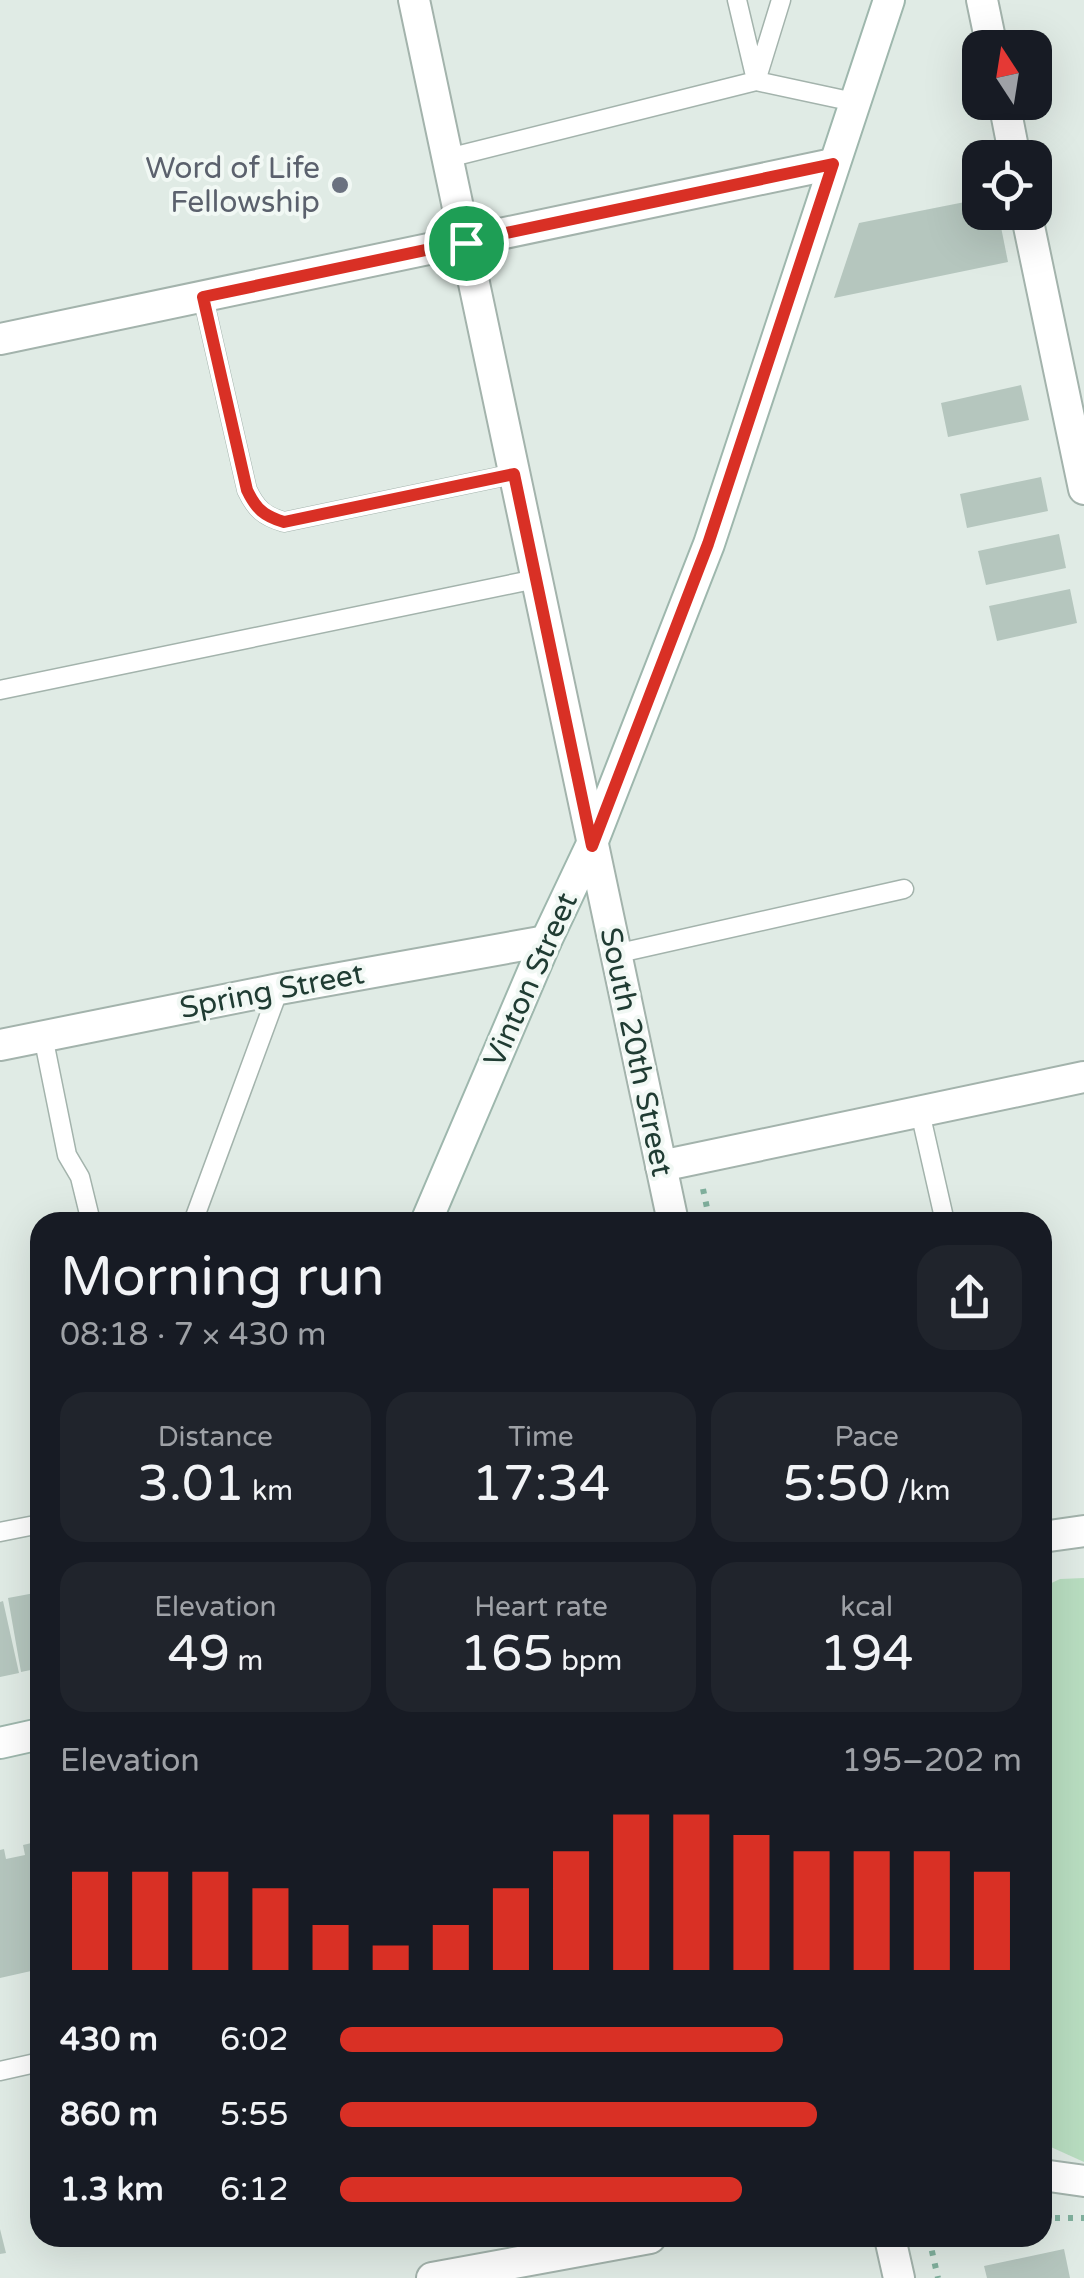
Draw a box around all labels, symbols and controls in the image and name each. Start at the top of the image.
north arrow [962,30,1052,120]
map controls [962,30,1052,230]
button: locate [962,140,1052,230]
place label: Word of Life Fellowship [145,150,320,221]
marker: Word of Life Fellowship [329,174,351,196]
pin [424,201,509,286]
icon: arrive [439,216,494,271]
street label: Vinton Street [476,887,586,1073]
street label: South 20th Street [592,924,680,1180]
street label: Spring Street [177,955,367,1027]
text: Morning run [60,1245,385,1311]
button: share [917,1245,1022,1350]
text: 08:18 · 7 × 430 m [60,1316,326,1354]
text: Distance [158,1420,273,1454]
text: Time [508,1420,574,1454]
text: Pace [834,1420,899,1454]
text: 3.01 [138,1454,245,1514]
text: 17:34 [472,1454,610,1514]
text: 5:50 [783,1454,890,1514]
text: km [245,1474,293,1508]
text: /km [890,1474,951,1508]
text: Elevation [154,1590,277,1624]
text: Heart rate [474,1590,608,1624]
text: kcal [840,1590,893,1624]
text: 49 [167,1624,230,1684]
text: 165 [460,1624,554,1684]
text: 194 [820,1624,914,1684]
text: m [230,1644,263,1678]
text: bpm [554,1644,622,1678]
text: Elevation [60,1742,200,1780]
text: 195–202 m [842,1742,1022,1780]
text: 430 m [60,2021,158,2059]
text: 6:02 [220,2021,289,2059]
text: 860 m [60,2096,158,2134]
text: 5:55 [220,2096,289,2134]
text: 1.3 km [60,2171,164,2209]
text: 6:12 [220,2171,289,2209]

